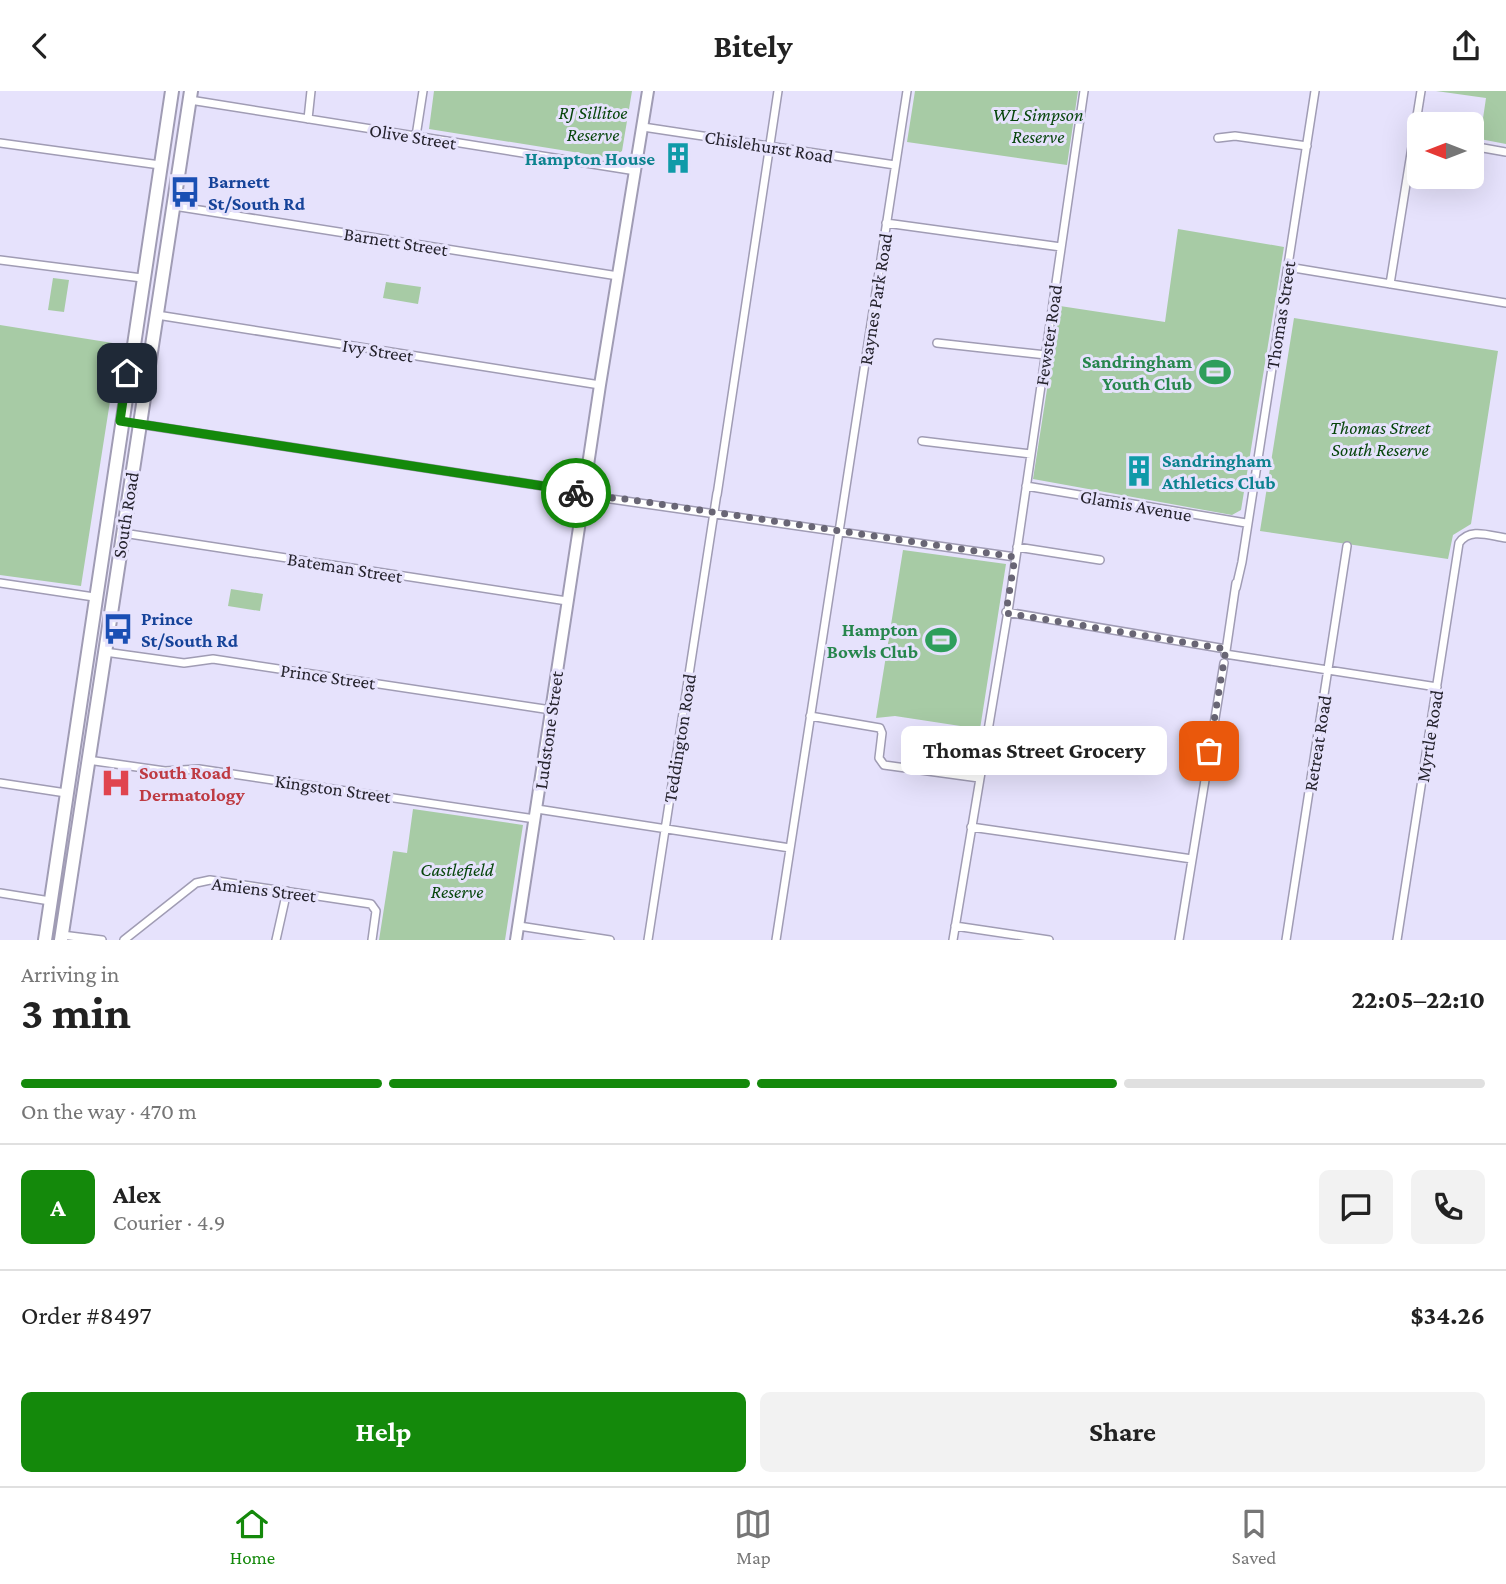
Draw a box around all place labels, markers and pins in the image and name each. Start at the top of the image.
building icon: Hampton House [661,141,695,175]
place label: Hampton House [525,148,655,169]
place label: Barnett St/South Rd [208,171,306,214]
bus stop icon: Barnett St/South Rd [168,175,202,209]
pin [97,343,157,403]
place label: Sandringham Youth Club [1082,351,1192,394]
sports icon: Sandringham Youth Club [1198,355,1232,389]
place label: Sandringham Athletics Club [1161,450,1276,493]
building icon: Sandringham Athletics Club [1122,454,1156,488]
place label: Prince St/South Rd [141,608,239,651]
bus stop icon: Prince St/South Rd [101,612,135,646]
place label: Hampton Bowls Club [827,619,918,662]
sports icon: Hampton Bowls Club [924,623,958,657]
pin [1179,721,1239,781]
callout: Thomas Street Grocery [901,727,1167,775]
place label: South Road Dermatology [139,762,245,805]
hospital icon: South Road Dermatology [99,766,133,800]

